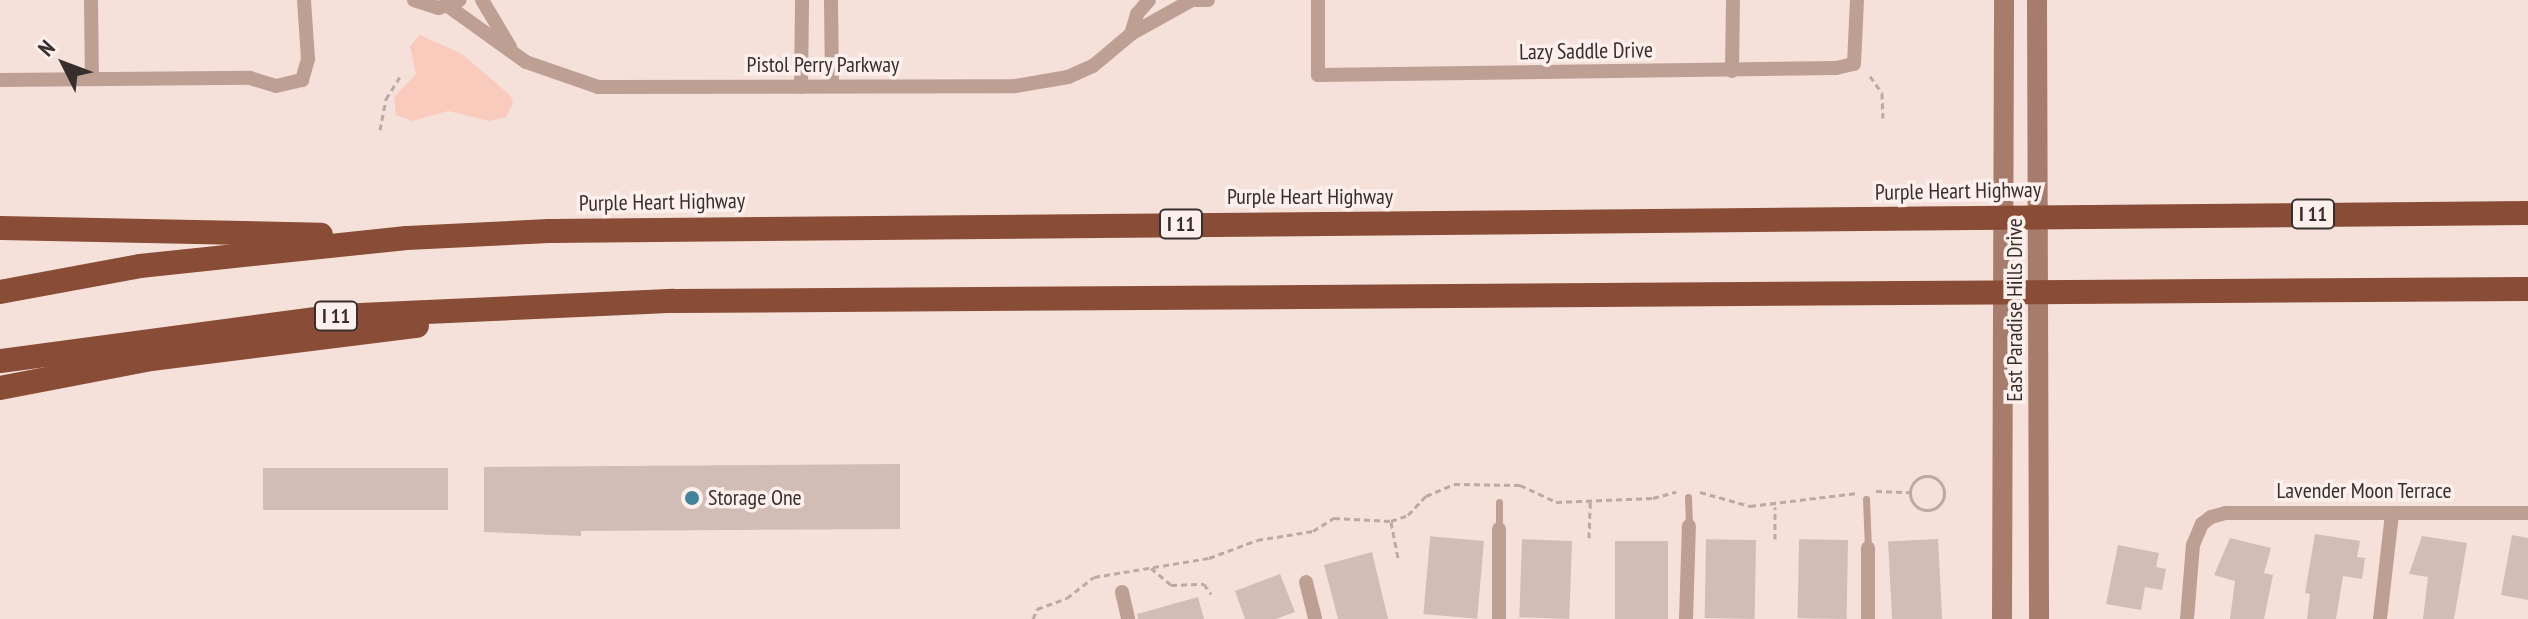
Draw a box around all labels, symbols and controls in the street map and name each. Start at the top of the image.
north arrow [24,24,104,104]
text: N [32,34,61,62]
street label: Lazy Saddle Drive [1519,37,1653,65]
street label: Pistol Perry Parkway [746,52,900,78]
street label: Purple Heart Highway [1875,176,2041,206]
street label: Purple Heart Highway [1227,184,1393,210]
street label: Purple Heart Highway [579,187,745,217]
road number: I 11 [2291,198,2335,230]
road number: I 11 [1159,208,1203,240]
street label: East Paradise Hills Drive [2002,218,2028,402]
road number: I 11 [314,300,358,332]
street label: Lavender Moon Terrace [2276,478,2452,504]
place label: Storage One [708,485,802,511]
marker: Storage One [683,489,701,507]

